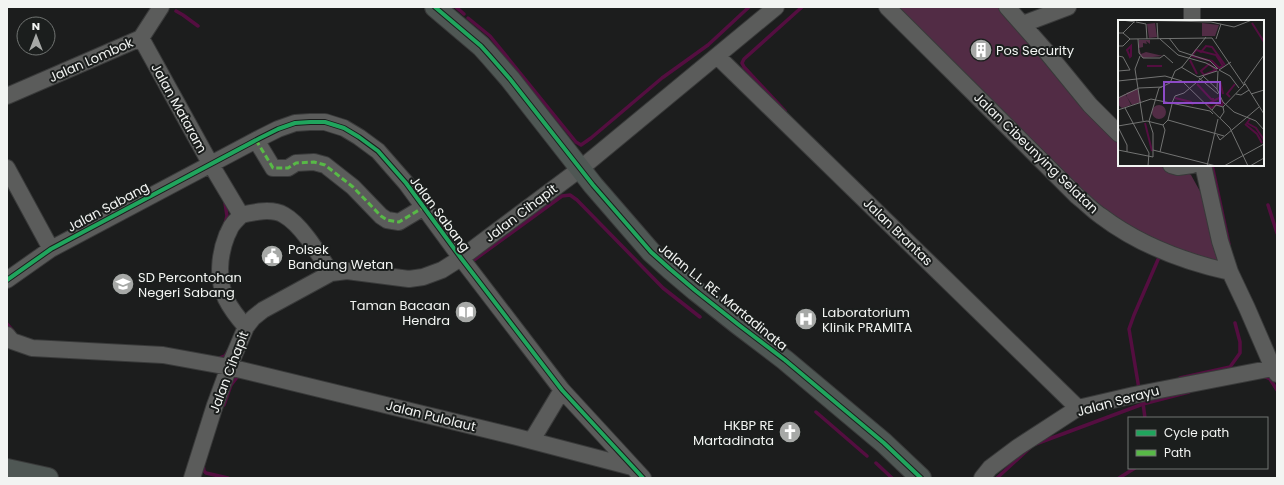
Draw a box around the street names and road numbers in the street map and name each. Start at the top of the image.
street label: Jalan Lombok [46,33,137,87]
street label: Jalan Mataram [146,60,212,156]
street label: Jalan Cibeunying Selatan [969,88,1103,218]
street label: Jalan Sabang [405,172,475,256]
street label: Jalan Sabang [64,177,152,237]
street label: Jalan Cihapit [481,179,561,247]
street label: Jalan Brantas [859,194,937,270]
street label: Jalan L.L. RE. Martadinata [654,239,792,355]
street label: Jalan Cihapit [205,328,253,416]
street label: Jalan Serayu [1075,381,1161,421]
street label: Jalan Pulolaut [384,396,478,436]

